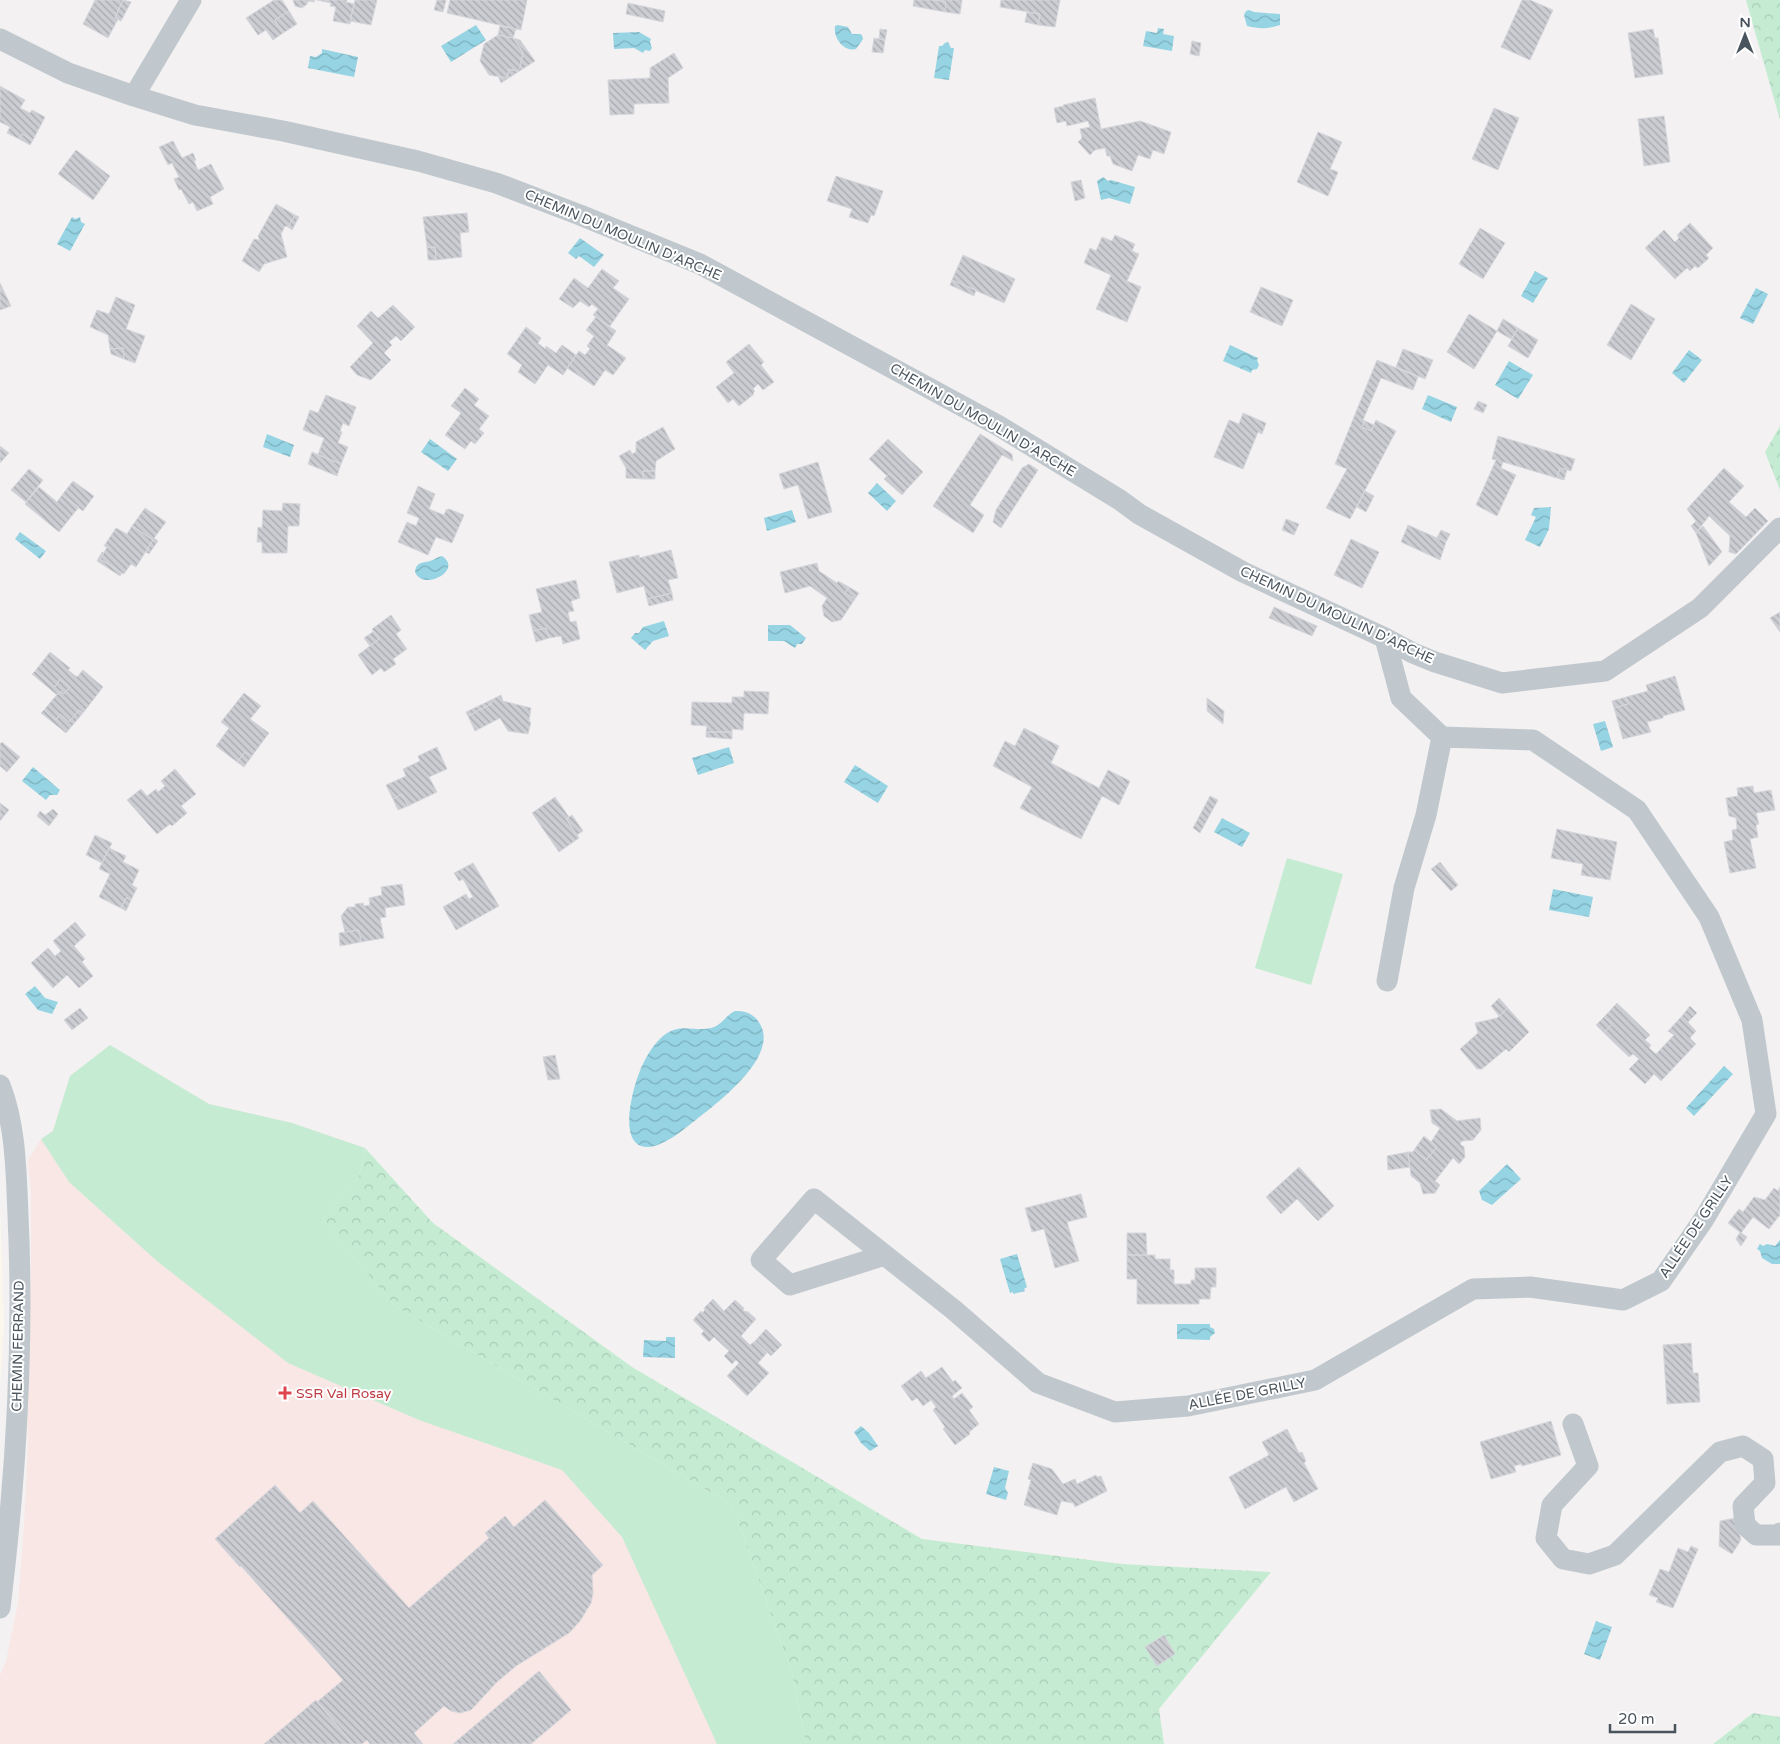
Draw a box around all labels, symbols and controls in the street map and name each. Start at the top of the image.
north arrow [1720,10,1770,60]
text: N [1739,14,1751,31]
street label: CHEMIN DU MOULIN D'ARCHE [522,186,724,284]
street label: CHEMIN DU MOULIN D'ARCHE [887,360,1079,480]
street label: CHEMIN DU MOULIN D'ARCHE [1237,562,1437,668]
street label: ALLÉE DE GRILLY [1656,1173,1736,1281]
street label: CHEMIN FERRAND [8,1280,28,1412]
street label: ALLÉE DE GRILLY [1187,1374,1307,1414]
place label: SSR Val Rosay [296,1385,392,1402]
marker: SSR Val Rosay [278,1386,292,1400]
scale bar [1610,1702,1675,1734]
text: 20 m [1618,1710,1655,1728]

